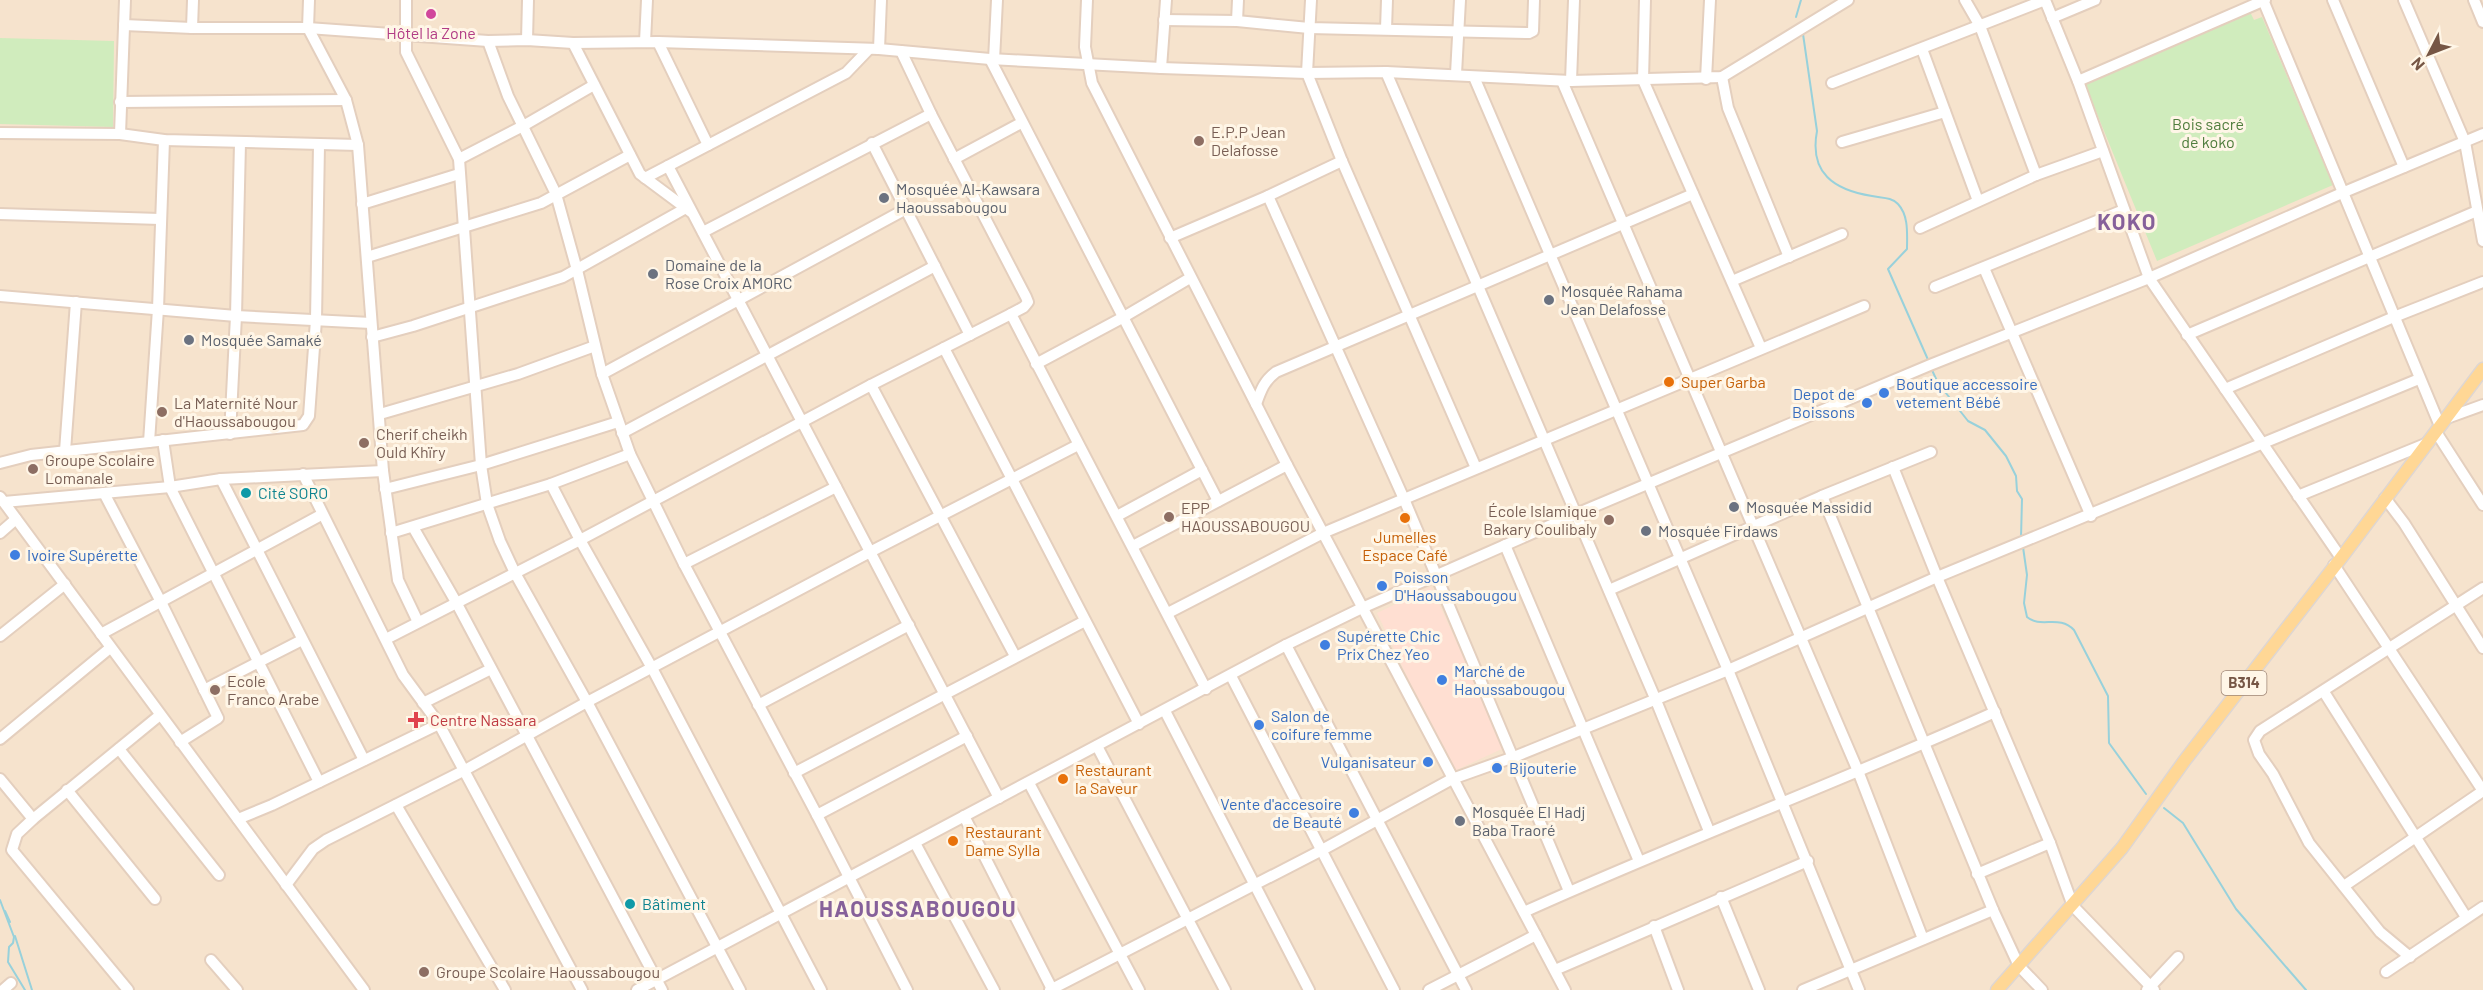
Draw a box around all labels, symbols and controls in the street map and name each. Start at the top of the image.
marker: Hôtel la Zone [424,7,438,21]
place label: Hôtel la Zone [386,23,476,42]
north arrow [2399,24,2459,84]
text: N [2407,54,2428,75]
park label: Bois sacré de koko [2172,114,2244,151]
place label: E.P.P Jean Delafosse [1211,122,1286,159]
marker: E.P.P Jean Delafosse [1192,134,1206,148]
place label: Mosquée Al-Kawsara Haoussabougou [896,179,1040,216]
marker: Mosquée Al-Kawsara Haoussabougou [877,191,891,205]
district label: KOKO [2097,208,2157,234]
place label: Domaine de la Rose Croix AMORC [665,255,793,292]
marker: Domaine de la Rose Croix AMORC [646,267,660,281]
place label: Mosquée Rahama Jean Delafosse [1561,281,1683,318]
marker: Mosquée Rahama Jean Delafosse [1542,293,1556,307]
place label: Mosquée Samaké [201,330,322,349]
marker: Mosquée Samaké [182,333,196,347]
place label: Super Garba [1681,372,1766,391]
place label: Boutique accessoire vetement Bébé [1896,374,2038,411]
marker: Super Garba [1662,375,1676,389]
place label: Depot de Boissons [1792,384,1855,421]
marker: Boutique accessoire vetement Bébé [1877,386,1891,400]
place label: La Maternité Nour d'Haoussabougou [174,393,298,430]
marker: Depot de Boissons [1860,396,1874,410]
marker: La Maternité Nour d'Haoussabougou [155,405,169,419]
place label: Cherif cheikh Ould Khïry [376,424,468,461]
marker: Cherif cheikh Ould Khïry [357,436,371,450]
place label: Groupe Scolaire Lomanale [45,450,155,487]
marker: Groupe Scolaire Lomanale [26,462,40,476]
place label: Cité SORO [258,483,328,502]
marker: Cité SORO [239,486,253,500]
place label: Mosquée Massidid [1746,497,1872,516]
place label: EPP HAOUSSABOUGOU [1181,498,1310,535]
marker: Mosquée Massidid [1727,500,1741,514]
place label: École Islamique Bakary Coulibaly [1483,501,1598,538]
marker: EPP HAOUSSABOUGOU [1162,510,1176,524]
marker: Jumelles Espace Café [1398,511,1412,525]
marker: École Islamique Bakary Coulibaly [1602,513,1616,527]
place label: Mosquée Firdaws [1658,521,1778,540]
marker: Mosquée Firdaws [1639,524,1653,538]
place label: Jumelles Espace Café [1362,527,1448,564]
place label: Ivoire Supérette [27,545,138,564]
marker: Ivoire Supérette [8,548,22,562]
place label: Poisson D'Haoussabougou [1394,567,1517,604]
marker: Poisson D'Haoussabougou [1375,579,1389,593]
place label: Supérette Chic Prix Chez Yeo [1337,626,1440,663]
marker: Supérette Chic Prix Chez Yeo [1318,638,1332,652]
place label: Marché de Haoussabougou [1454,661,1565,698]
place label: Ecole Franco Arabe [227,671,319,708]
road number: B314 [2222,671,2266,695]
marker: Marché de Haoussabougou [1435,673,1449,687]
marker: Ecole Franco Arabe [208,683,222,697]
place label: Salon de coifure femme [1271,706,1372,743]
place label: Centre Nassara [430,710,536,729]
marker: Centre Nassara [407,711,425,729]
marker: Salon de coifure femme [1252,718,1266,732]
place label: Vulganisateur [1321,752,1416,771]
marker: Vulganisateur [1421,755,1435,769]
place label: Bijouterie [1509,758,1577,777]
place label: Restaurant la Saveur [1075,760,1152,797]
marker: Bijouterie [1490,761,1504,775]
marker: Restaurant la Saveur [1056,772,1070,786]
place label: Vente d'accesoire de Beauté [1220,794,1342,831]
place label: Mosquée El Hadj Baba Traoré [1472,802,1585,839]
marker: Vente d'accesoire de Beauté [1347,806,1361,820]
marker: Mosquée El Hadj Baba Traoré [1453,814,1467,828]
place label: Restaurant Dame Sylla [965,822,1042,859]
marker: Restaurant Dame Sylla [946,834,960,848]
place label: Bâtiment [642,894,706,913]
district label: HAOUSSABOUGOU [819,895,1017,921]
marker: Bâtiment [623,897,637,911]
place label: Groupe Scolaire Haoussabougou [436,962,660,981]
marker: Groupe Scolaire Haoussabougou [417,965,431,979]

